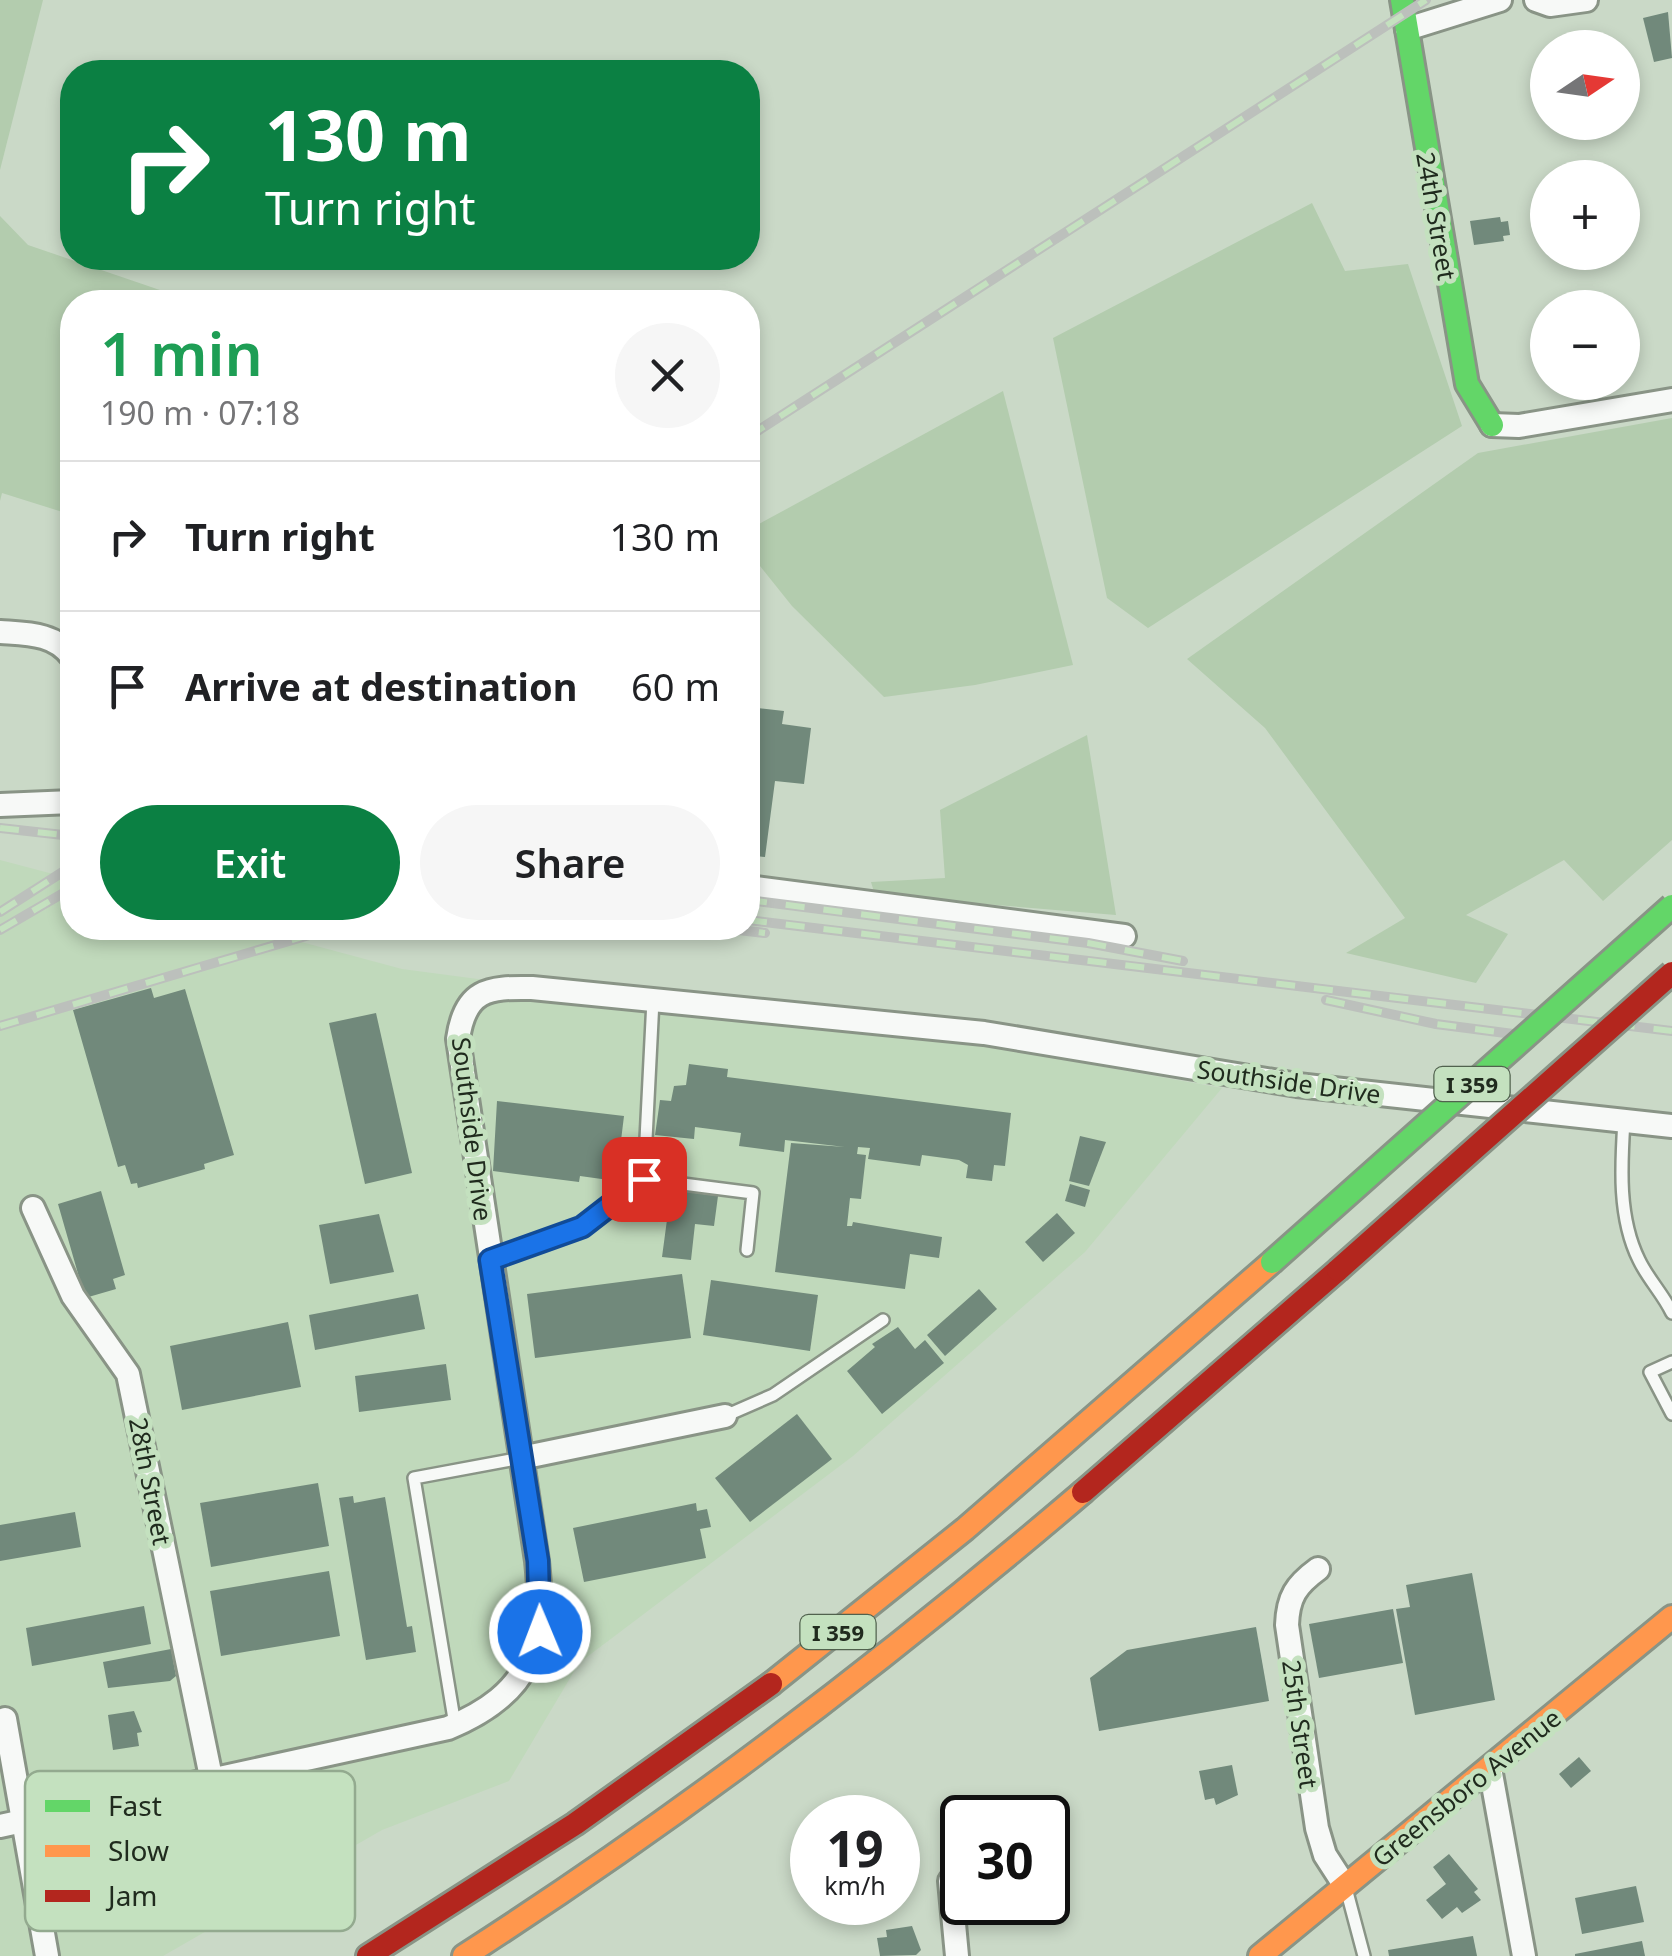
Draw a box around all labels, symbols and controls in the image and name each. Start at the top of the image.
north arrow [1530,30,1640,140]
map controls [1530,30,1640,400]
text: 130 m [265,86,472,182]
icon: right [100,100,230,230]
street label: 24th Street [1409,149,1465,283]
button: + [1530,160,1640,270]
text: Turn right [265,177,476,238]
button: − [1530,290,1640,400]
text: 1 min [100,312,263,394]
button: close [615,323,720,428]
text: 190 m · 07:18 [100,391,300,434]
icon: right [100,509,155,564]
text: Turn right [185,510,375,562]
text: 130 m [609,510,720,562]
icon: arrive [100,659,155,714]
text: Arrive at destination [185,660,577,712]
text: 60 m [631,660,720,712]
button: Exit [100,805,400,920]
button: Share [420,805,720,920]
street label: Southside Drive [445,1035,501,1223]
street label: Southside Drive [1195,1051,1383,1111]
road number: I 359 [1434,1067,1510,1101]
pin [602,1137,687,1222]
icon: arrive [617,1152,672,1207]
street label: 28th Street [122,1414,180,1548]
position arrow [488,1580,592,1684]
road number: I 359 [800,1615,876,1649]
street label: 25th Street [1275,1658,1327,1790]
street label: Greensboro Avenue [1365,1700,1567,1874]
legend [25,1771,355,1931]
text: Fast [108,1786,162,1824]
speed limit sign: 30 [940,1795,1070,1925]
text: 19 [826,1814,884,1882]
text: Slow [108,1831,169,1869]
text: km/h [824,1868,886,1902]
text: Jam [105,1876,158,1914]

